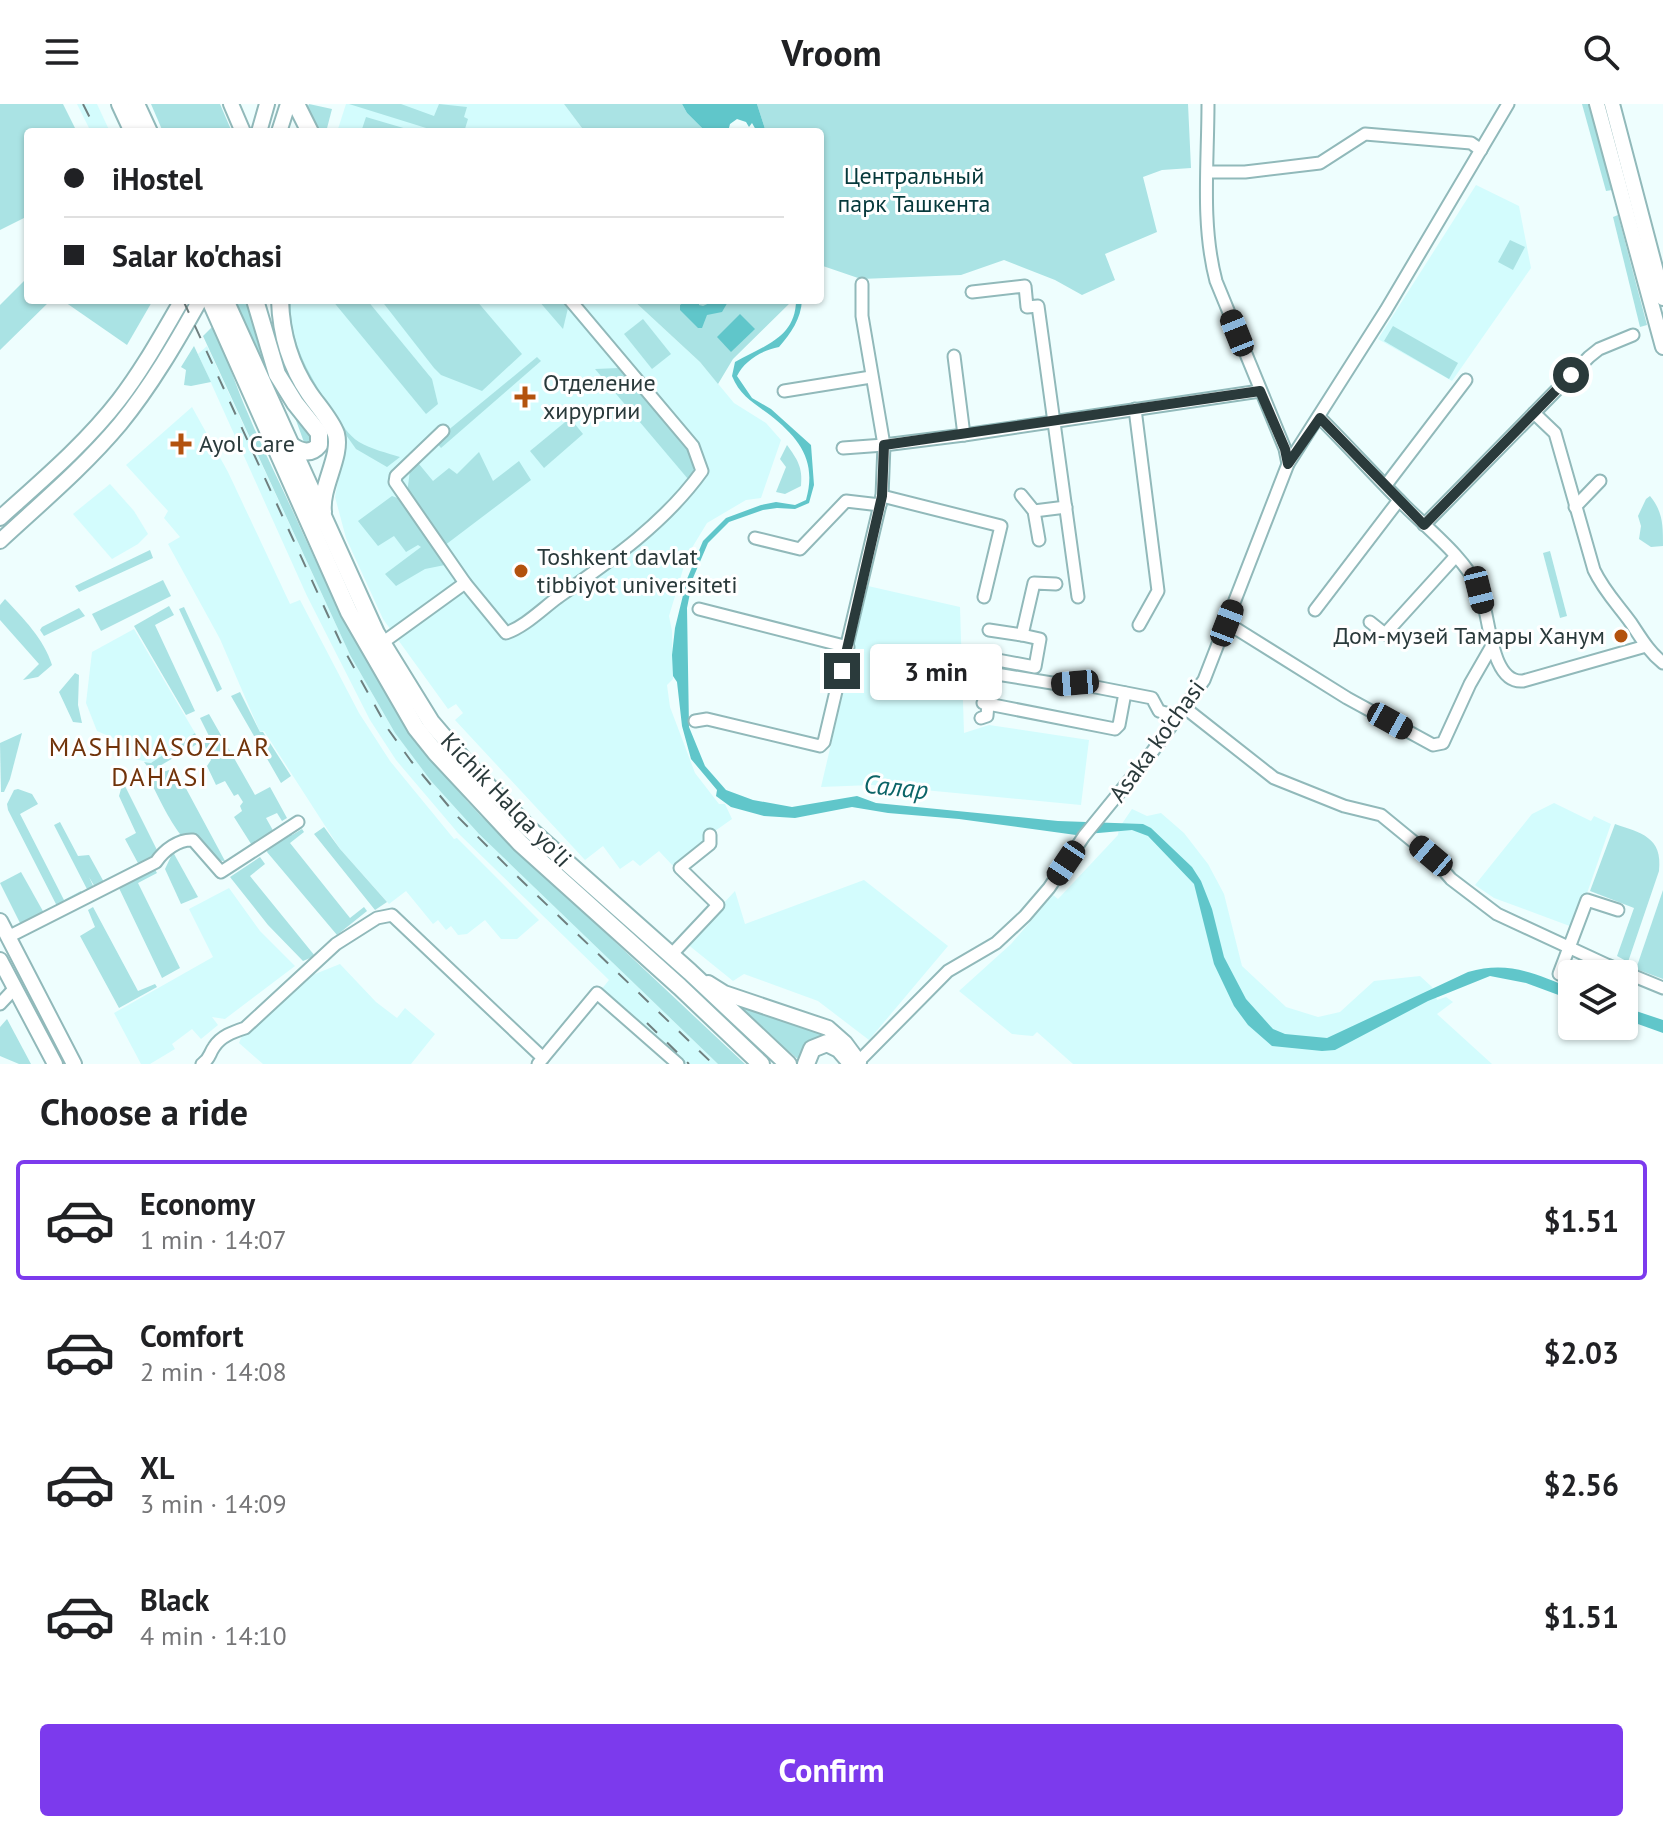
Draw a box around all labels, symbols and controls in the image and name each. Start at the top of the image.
text: Vroom [782,29,881,76]
icon: menu [40,30,84,74]
icon: search [1579,30,1623,74]
text: iHostel [112,159,203,198]
park label: Центральный парк Ташкента [838,160,990,219]
text: Salar ko'chasi [112,236,282,275]
car [1217,306,1257,360]
route start [1553,357,1589,393]
place label: Отделение хирургии [543,367,656,426]
marker: Отделение хирургии [514,386,536,408]
place label: Ayol Care [199,428,295,459]
marker: Ayol Care [170,433,192,455]
place label: Toshkent davlat tibbiyot universiteti [537,541,738,600]
marker: Toshkent davlat tibbiyot universiteti [512,562,530,580]
car [1462,564,1496,616]
car [1207,596,1247,650]
place label: Дом-музей Тамары Ханум [1333,620,1605,651]
marker: Дом-музей Тамары Ханум [1612,627,1630,645]
callout: 3 min [870,643,1002,699]
route end [824,653,860,689]
text: 3 min [904,655,968,688]
car [1050,669,1100,697]
street label: Asaka ko'chasi [1102,673,1211,808]
car [1363,699,1417,743]
street label: Kichik Halqa yo'li [434,726,579,874]
district label: MASHINASOZLAR DAHASI [49,730,271,793]
water label: Салар [862,767,930,806]
car [1405,831,1457,881]
car [1043,836,1089,890]
map controls [1558,960,1638,1040]
button: layers [1558,960,1638,1040]
text: Choose a ride [40,1088,248,1135]
icon: car [44,1184,116,1256]
text: Economy [140,1184,255,1223]
text: $1.51 [1544,1201,1619,1240]
text: 1 min · 14:07 [140,1223,287,1256]
icon: car [44,1316,116,1388]
text: Comfort [140,1316,243,1355]
text: $2.03 [1544,1333,1619,1372]
text: 2 min · 14:08 [140,1355,287,1388]
icon: car [44,1448,116,1520]
text: XL [140,1448,174,1487]
text: $2.56 [1544,1465,1619,1504]
text: 3 min · 14:09 [140,1487,287,1520]
icon: car [44,1580,116,1652]
text: Black [140,1580,209,1619]
text: $1.51 [1544,1597,1619,1636]
text: 4 min · 14:10 [140,1619,287,1652]
button: Confirm [40,1724,1623,1816]

